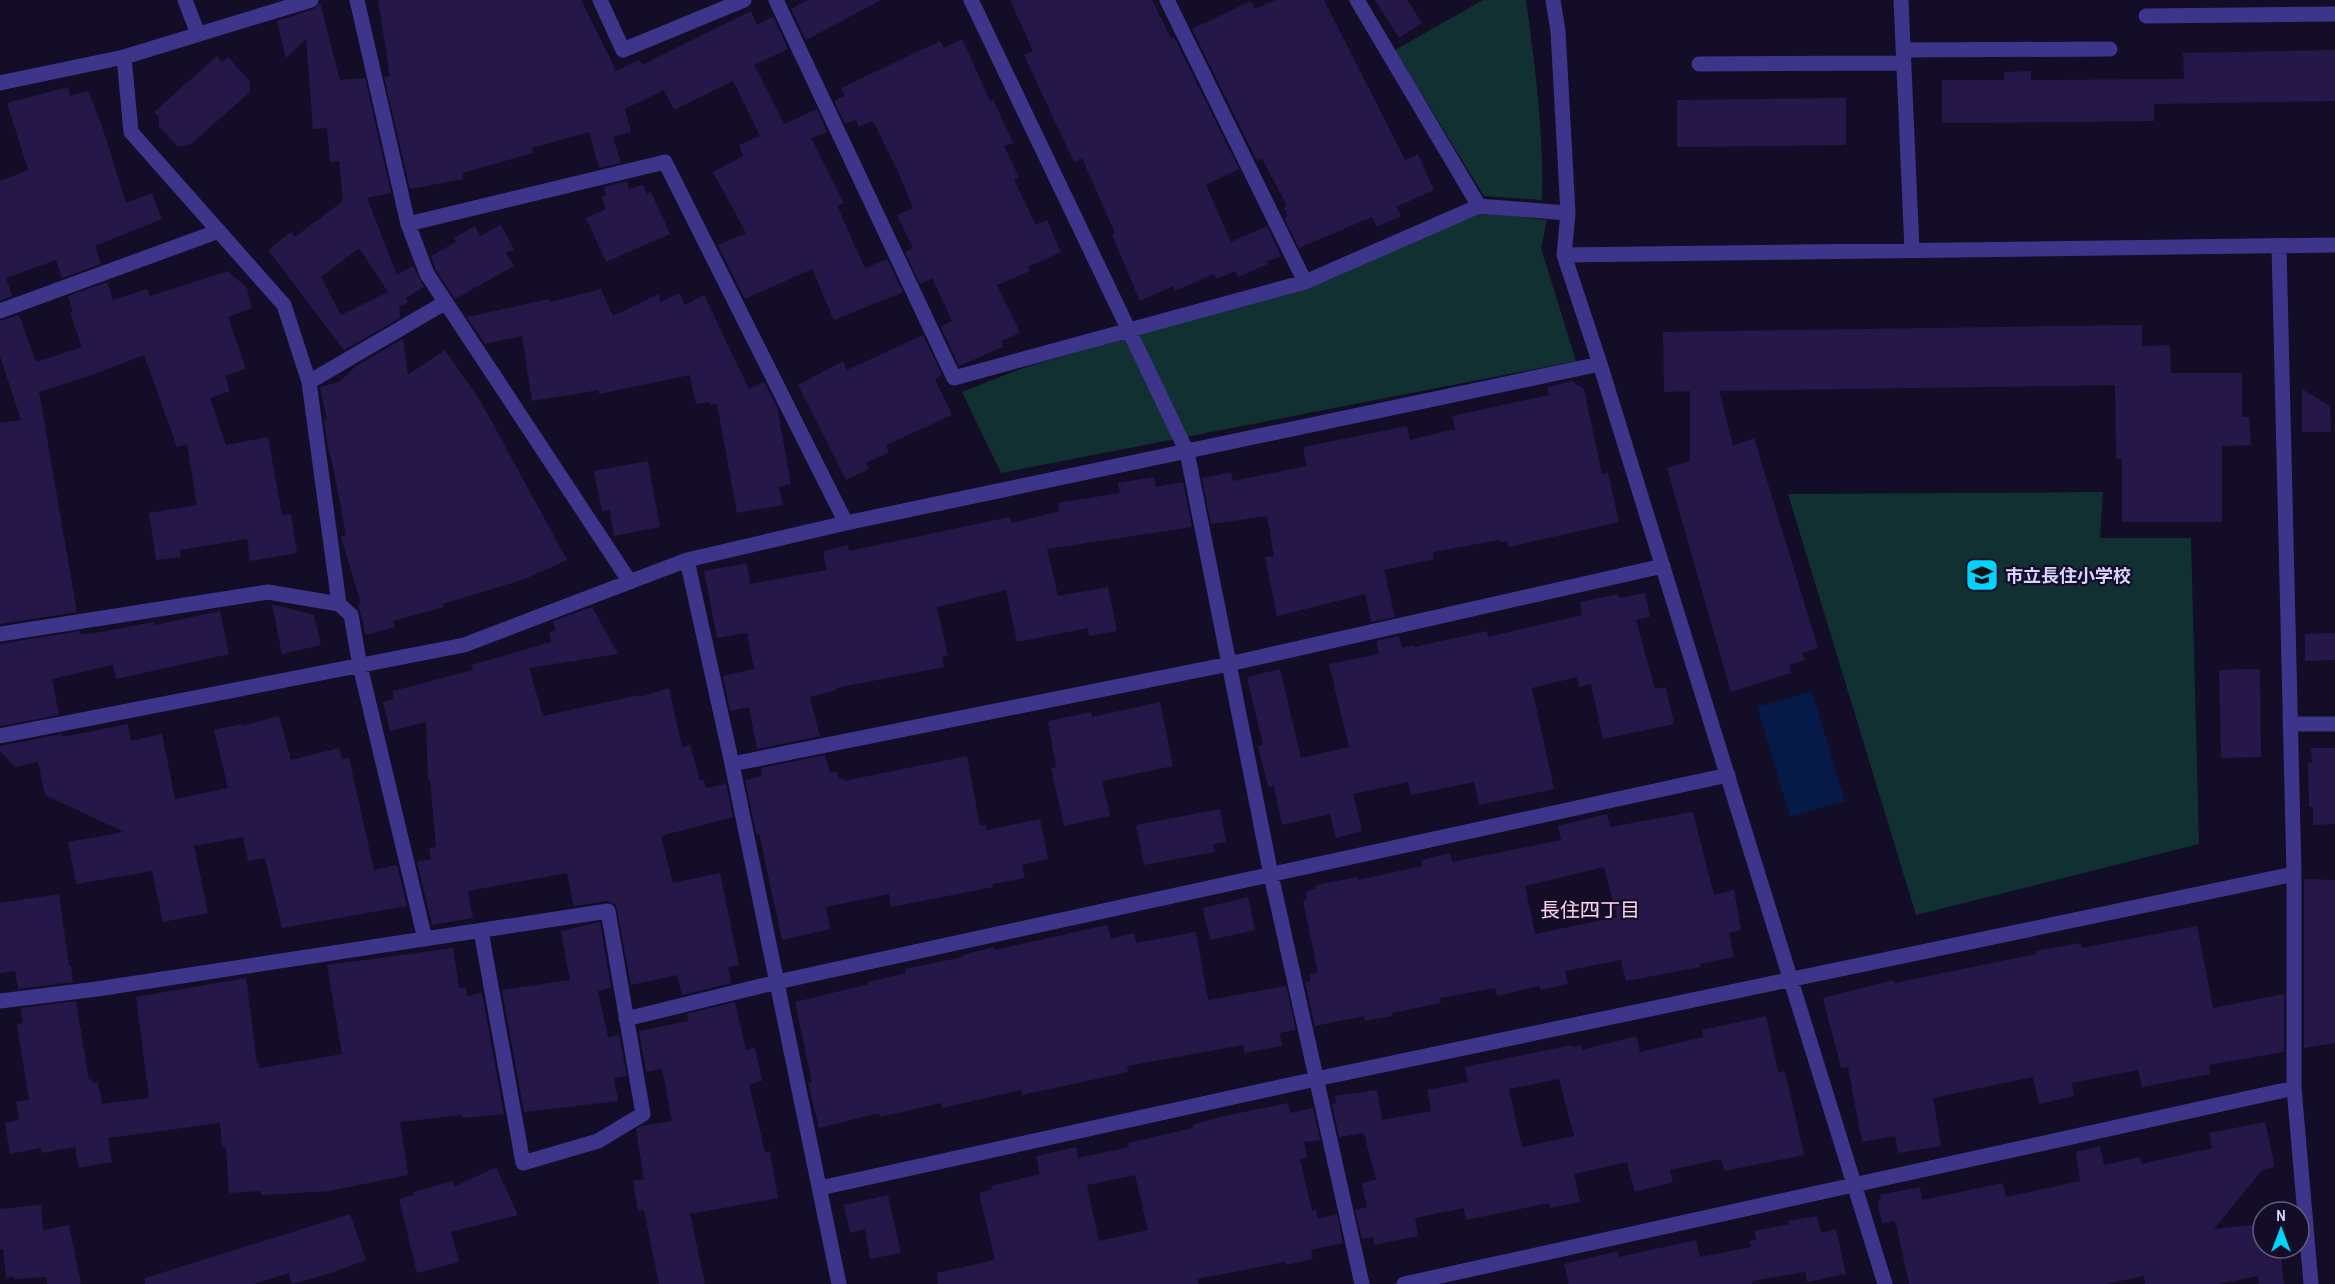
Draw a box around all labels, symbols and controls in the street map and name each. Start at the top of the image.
school or university icon: 市立長住小学校 [1964,557,2000,593]
place label: 市立長住小学校 [2005,563,2131,588]
district label: 長住四丁目 [1540,896,1640,923]
north arrow [2251,1200,2311,1260]
text: N [2276,1204,2286,1226]

